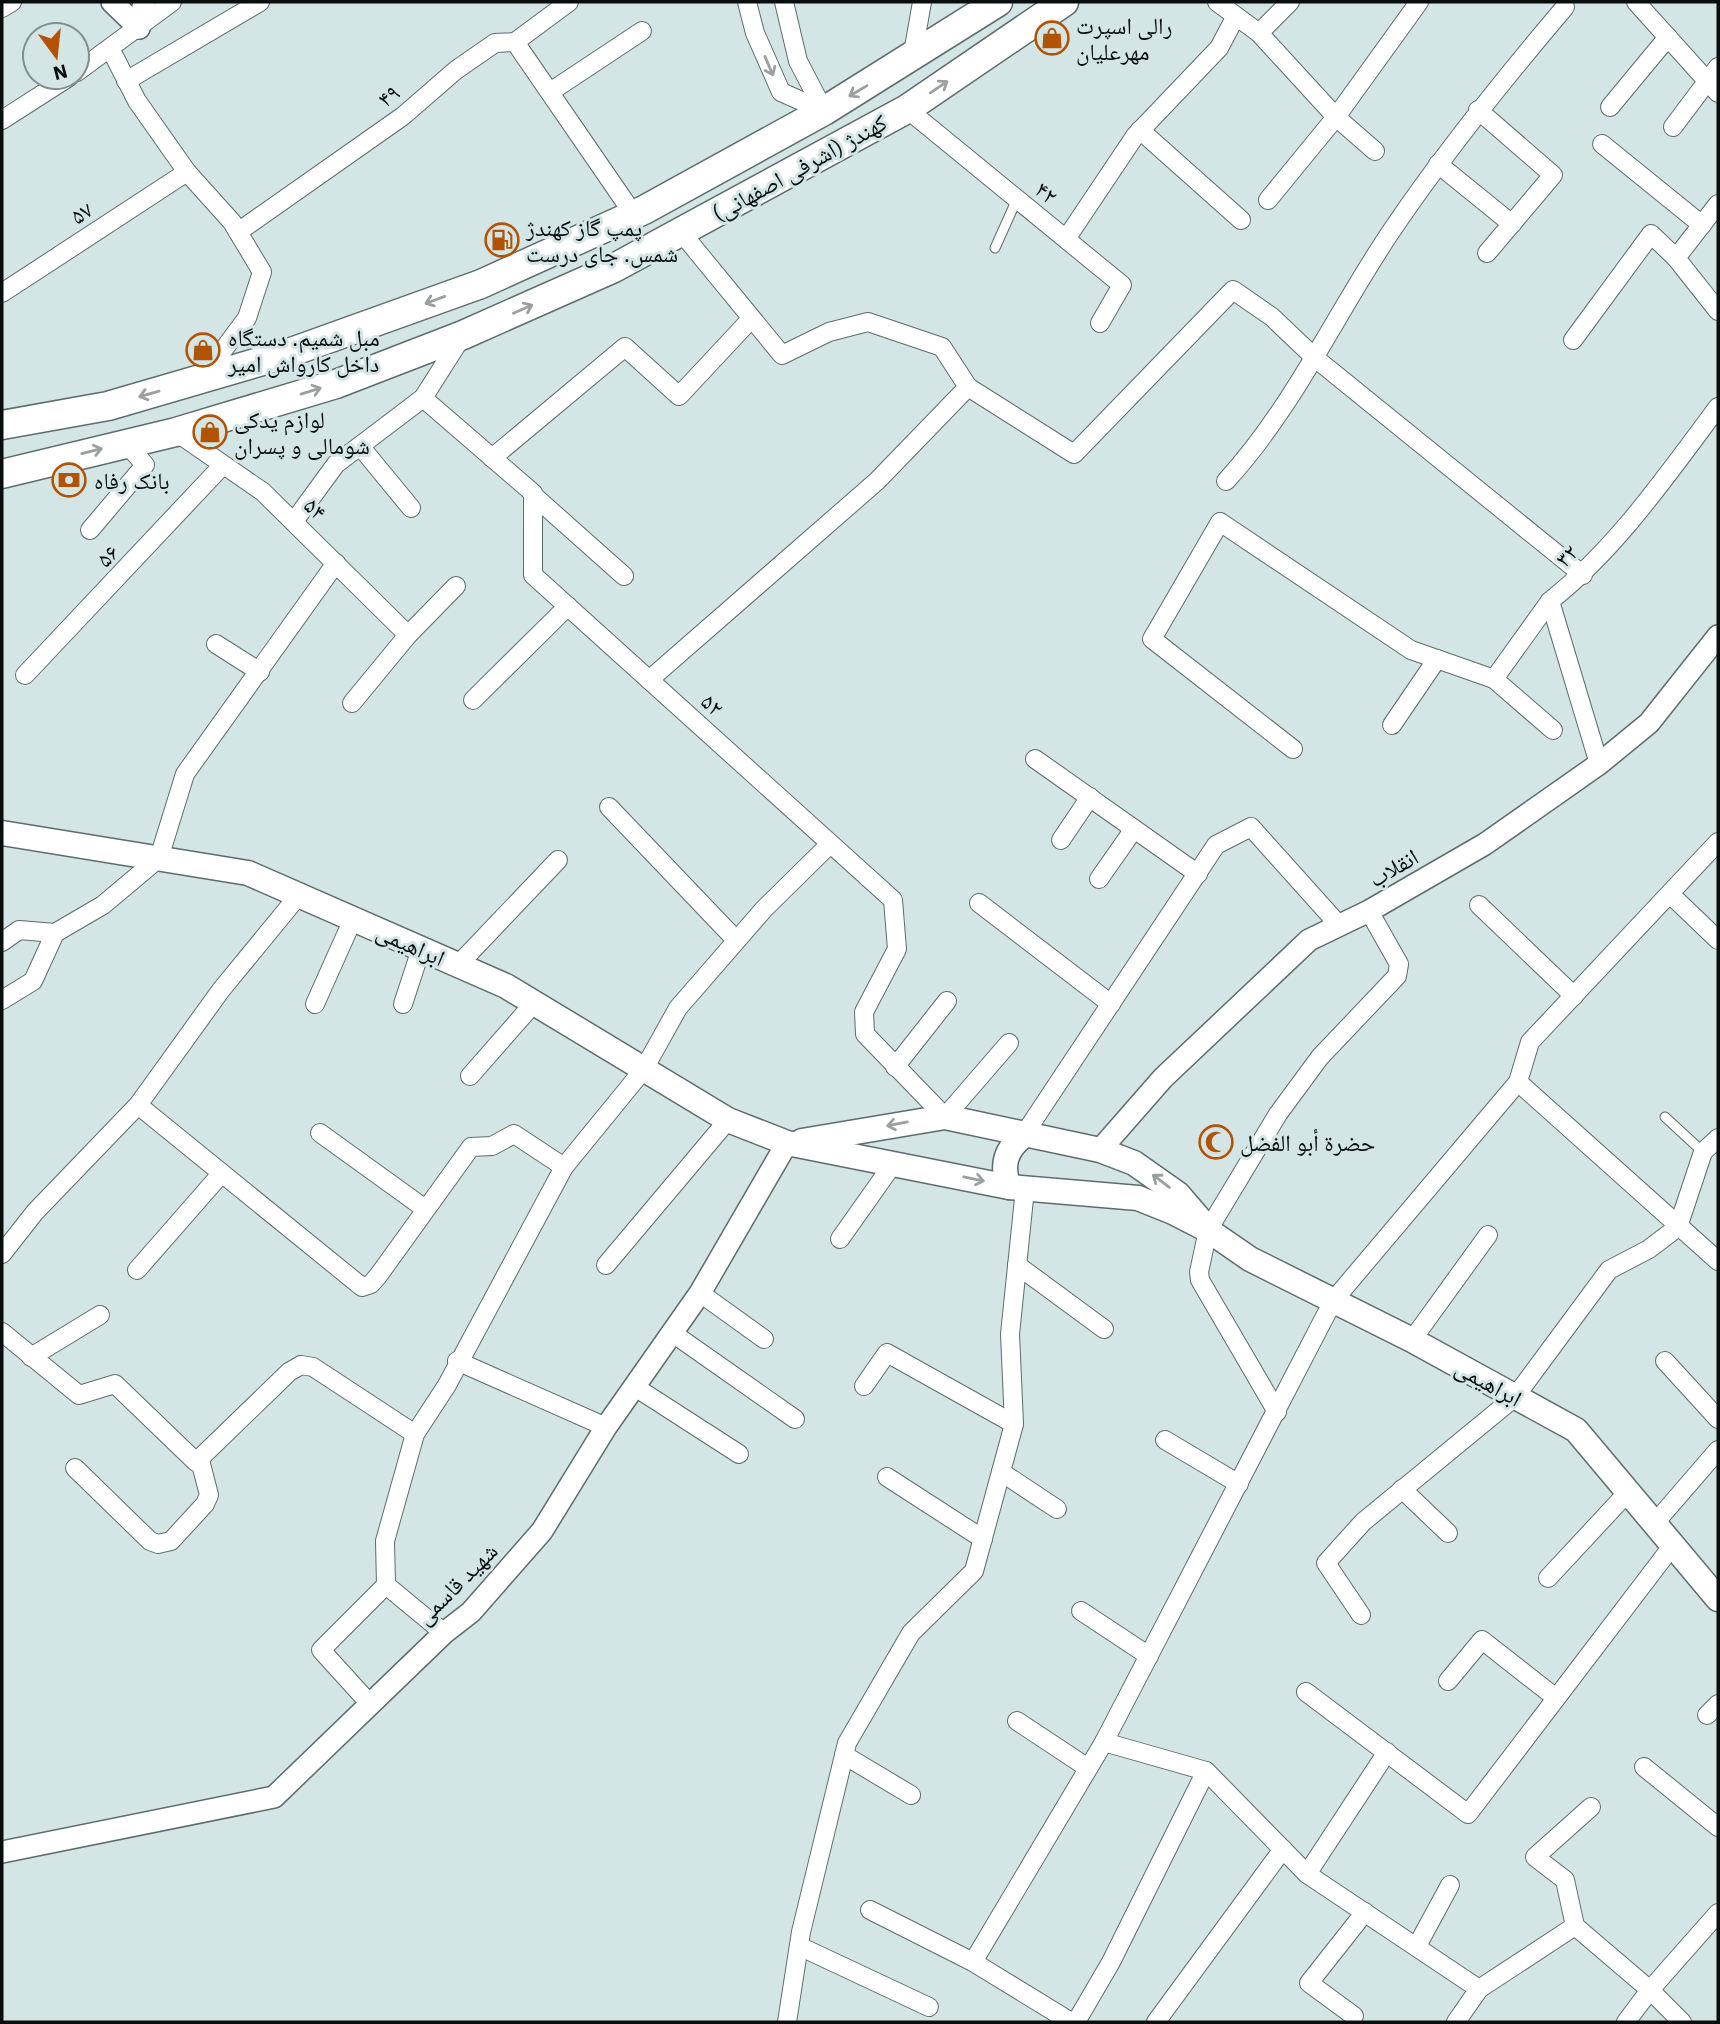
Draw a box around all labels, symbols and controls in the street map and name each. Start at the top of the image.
place label: رالی اسپرت مهرعلیان [1076,10,1172,66]
shop icon: رالی اسپرت مهرعلیان [1033,19,1071,57]
north arrow [21,21,91,91]
one-way arrow [763,55,776,77]
text: N [51,59,70,86]
street label: ۴۹ [371,77,405,113]
one-way arrow [929,79,948,94]
one-way arrow [848,84,868,98]
street label: کهندژ (اشرفی اصفهانی) [706,106,892,228]
street label: ۴۲ [1030,174,1064,210]
street label: ۵۷ [64,194,98,230]
place label: پمپ گاز کهندژ شمس. جای درست [525,212,678,268]
fuel station icon: پمپ گاز کهندژ شمس. جای درست [483,221,521,259]
one-way arrow [424,295,446,307]
one-way arrow [512,302,533,315]
place label: مبل شمیم. دستگاه داخل کارواش امیر [227,322,380,378]
shop icon: مبل شمیم. دستگاه داخل کارواش امیر [184,331,222,369]
one-way arrow [300,384,322,397]
one-way arrow [138,388,160,401]
place label: لوازم یدکی شومالی و پسران [234,404,370,460]
shop icon: لوازم یدکی شومالی و پسران [191,413,229,451]
one-way arrow [80,444,103,457]
bank icon: بانک رفاه [50,461,88,499]
place label: بانک رفاه [94,465,170,495]
street label: ۵۴ [298,490,334,526]
street label: ۵۶ [89,537,125,573]
street label: ۳۲ [1548,537,1584,573]
street label: ۵۲ [695,686,731,722]
street label: انقلاب [1363,841,1423,893]
street label: ابراهیمی [372,916,450,972]
one-way arrow [886,1117,909,1131]
mosque icon: حضرة أبو الفضل [1197,1123,1235,1161]
place label: حضرة أبو الفضل [1240,1127,1375,1157]
one-way arrow [1153,1173,1171,1188]
one-way arrow [963,1174,985,1187]
street label: ابراهیمی [1450,1351,1528,1413]
street label: شهید قاسمی [408,1535,504,1631]

